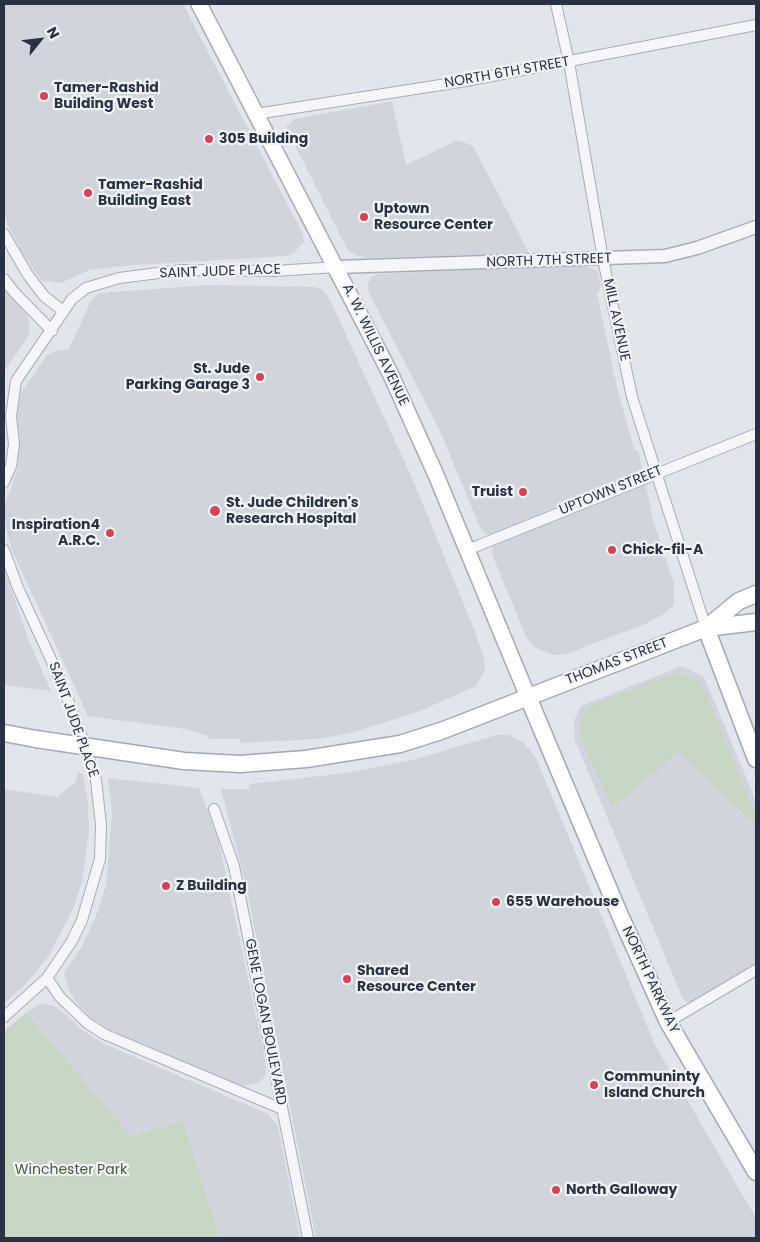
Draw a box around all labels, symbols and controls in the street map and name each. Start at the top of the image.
north arrow [15,15,65,65]
text: N [42,23,64,42]
street label: NORTH 6TH STREET [443,54,571,92]
place label: Tamer-Rashid Building West [54,80,159,112]
marker: Tamer-Rashid Building West [38,90,50,102]
place label: 305 Building [219,131,308,147]
marker: 305 Building [203,133,215,145]
place label: Tamer-Rashid Building East [98,177,203,210]
marker: Tamer-Rashid Building East [82,187,94,199]
place label: Uptown Resource Center [374,201,493,233]
marker: Uptown Resource Center [358,211,370,223]
street label: NORTH 7TH STREET [486,250,612,272]
street label: SAINT JUDE PLACE [159,261,281,283]
street label: MILL AVENUE [599,277,633,363]
street label: A. W. WILLIS AVENUE [338,281,412,409]
place label: St. Jude Parking Garage 3 [126,361,250,394]
marker: St. Jude Parking Garage 3 [254,371,266,383]
street label: UPTOWN STREET [557,463,665,519]
place label: Truist [472,484,513,500]
marker: Truist [517,486,529,498]
place label: St. Jude Children's Research Hospital [226,495,359,528]
marker: St. Jude Children's Research Hospital [208,504,222,518]
place label: Inspiration4 A.R.C. [12,517,100,550]
marker: Inspiration4 A.R.C. [104,527,116,539]
place label: Chick-fil-A [622,542,703,558]
marker: Chick-fil-A [606,544,618,556]
street label: THOMAS STREET [564,635,670,689]
street label: SAINT JUDE PLACE [44,660,102,780]
place label: Z Building [176,878,247,894]
marker: Z Building [160,880,172,892]
place label: 655 Warehouse [506,894,619,910]
marker: 655 Warehouse [490,896,502,908]
street label: NORTH PARKWAY [618,924,682,1036]
street label: GENE LOGAN BOULEVARD [241,937,289,1107]
place label: Shared Resource Center [357,963,476,996]
marker: Shared Resource Center [341,973,353,985]
place label: Communinty Island Church [604,1069,705,1102]
marker: Communinty Island Church [588,1079,600,1091]
park label: Winchester Park [15,1162,127,1178]
place label: North Galloway [566,1182,677,1198]
marker: North Galloway [550,1184,562,1196]

